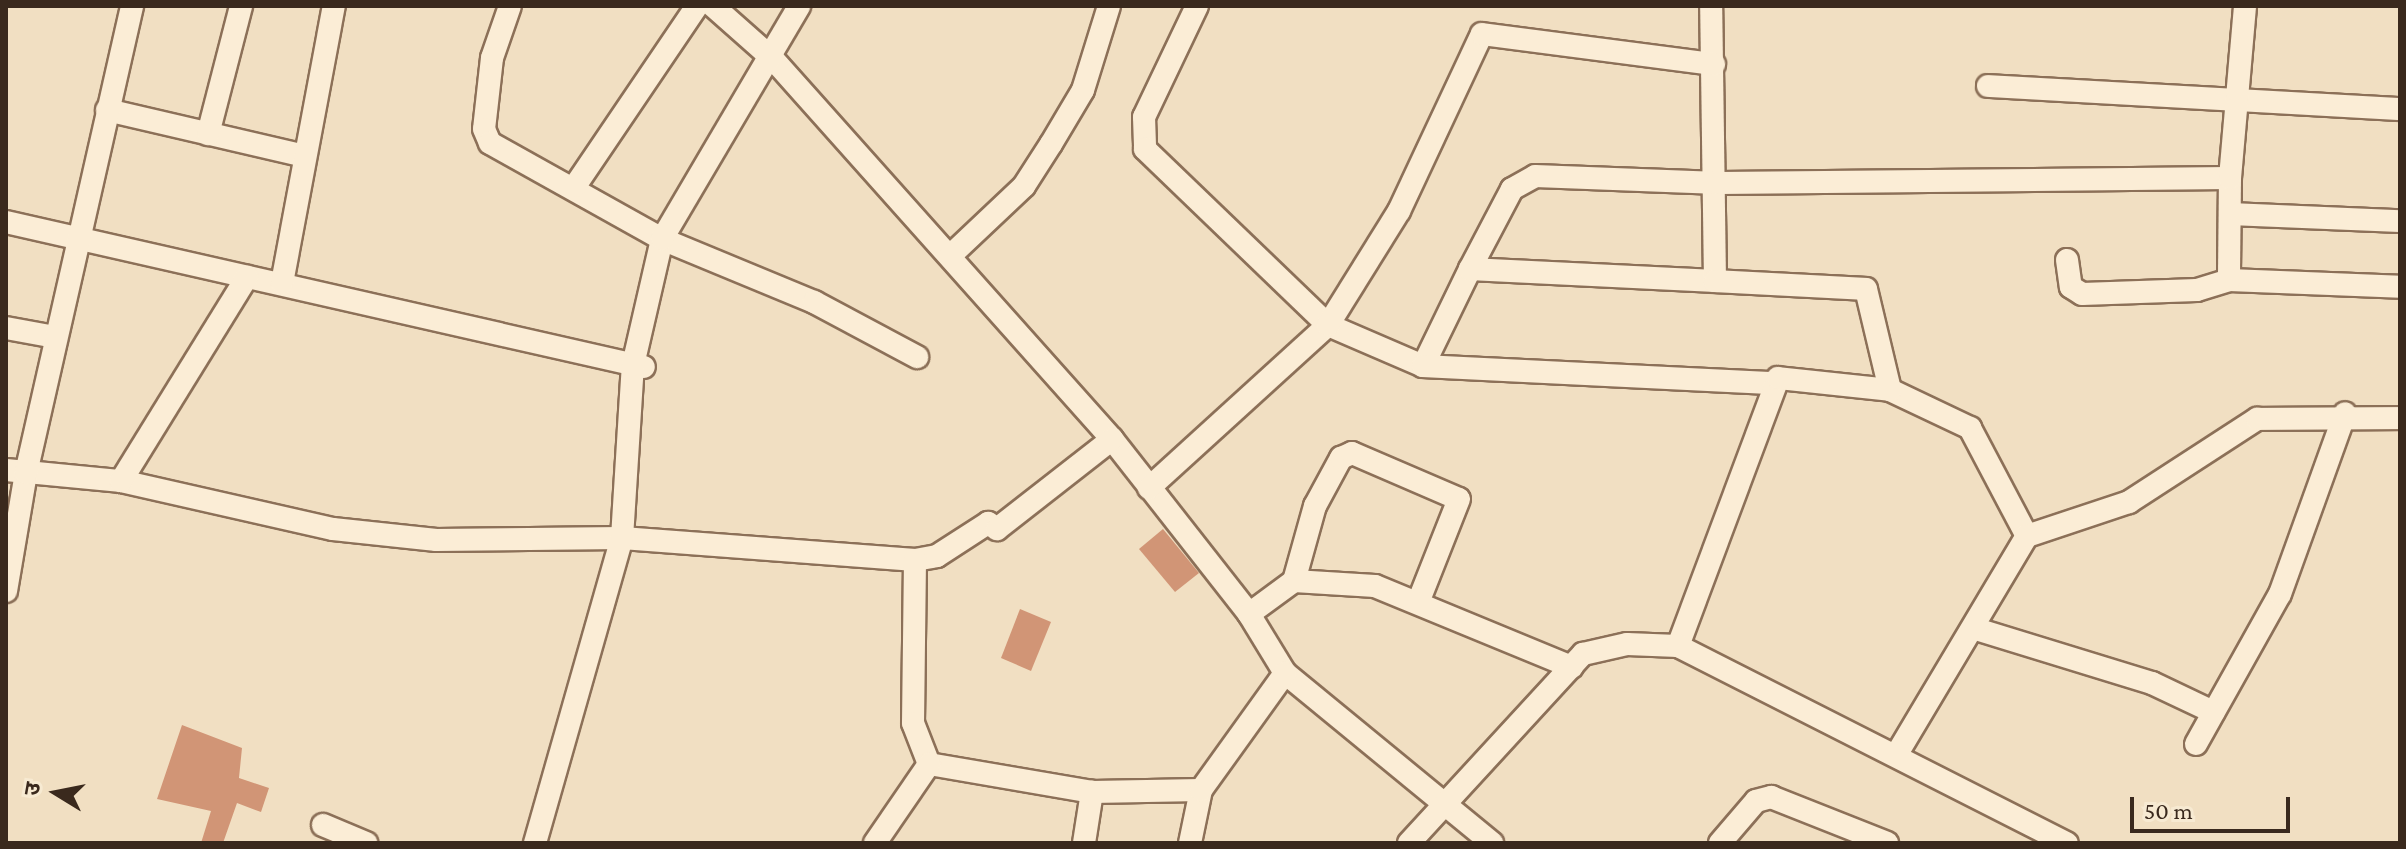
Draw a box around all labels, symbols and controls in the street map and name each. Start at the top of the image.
north arrow [16,753,96,833]
text: उ [18,780,45,797]
scale bar [2134,781,2294,831]
text: 50 m [2144,797,2193,824]

